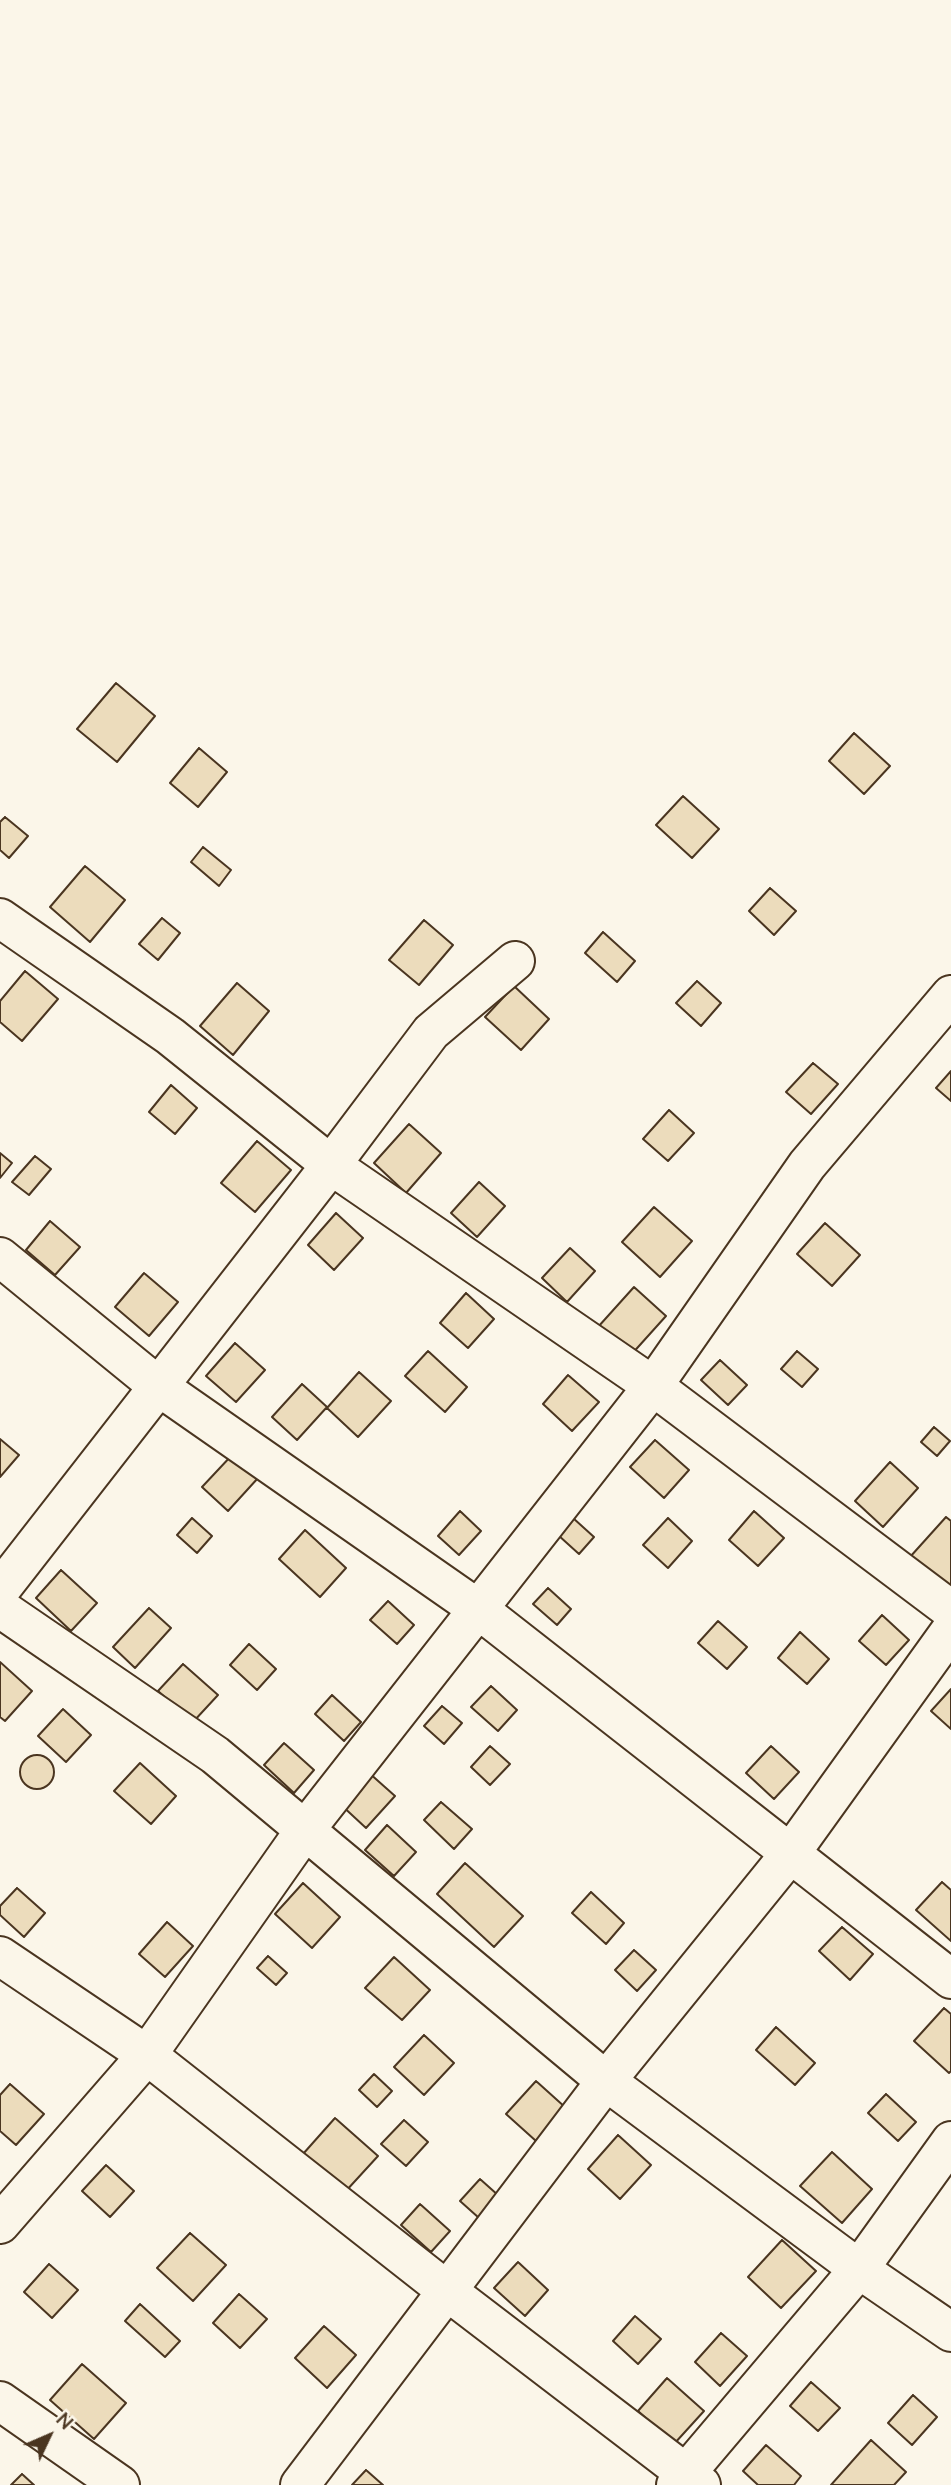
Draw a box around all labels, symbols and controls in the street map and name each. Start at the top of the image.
north arrow [14,2401,84,2471]
text: N [50,2407,78,2436]

